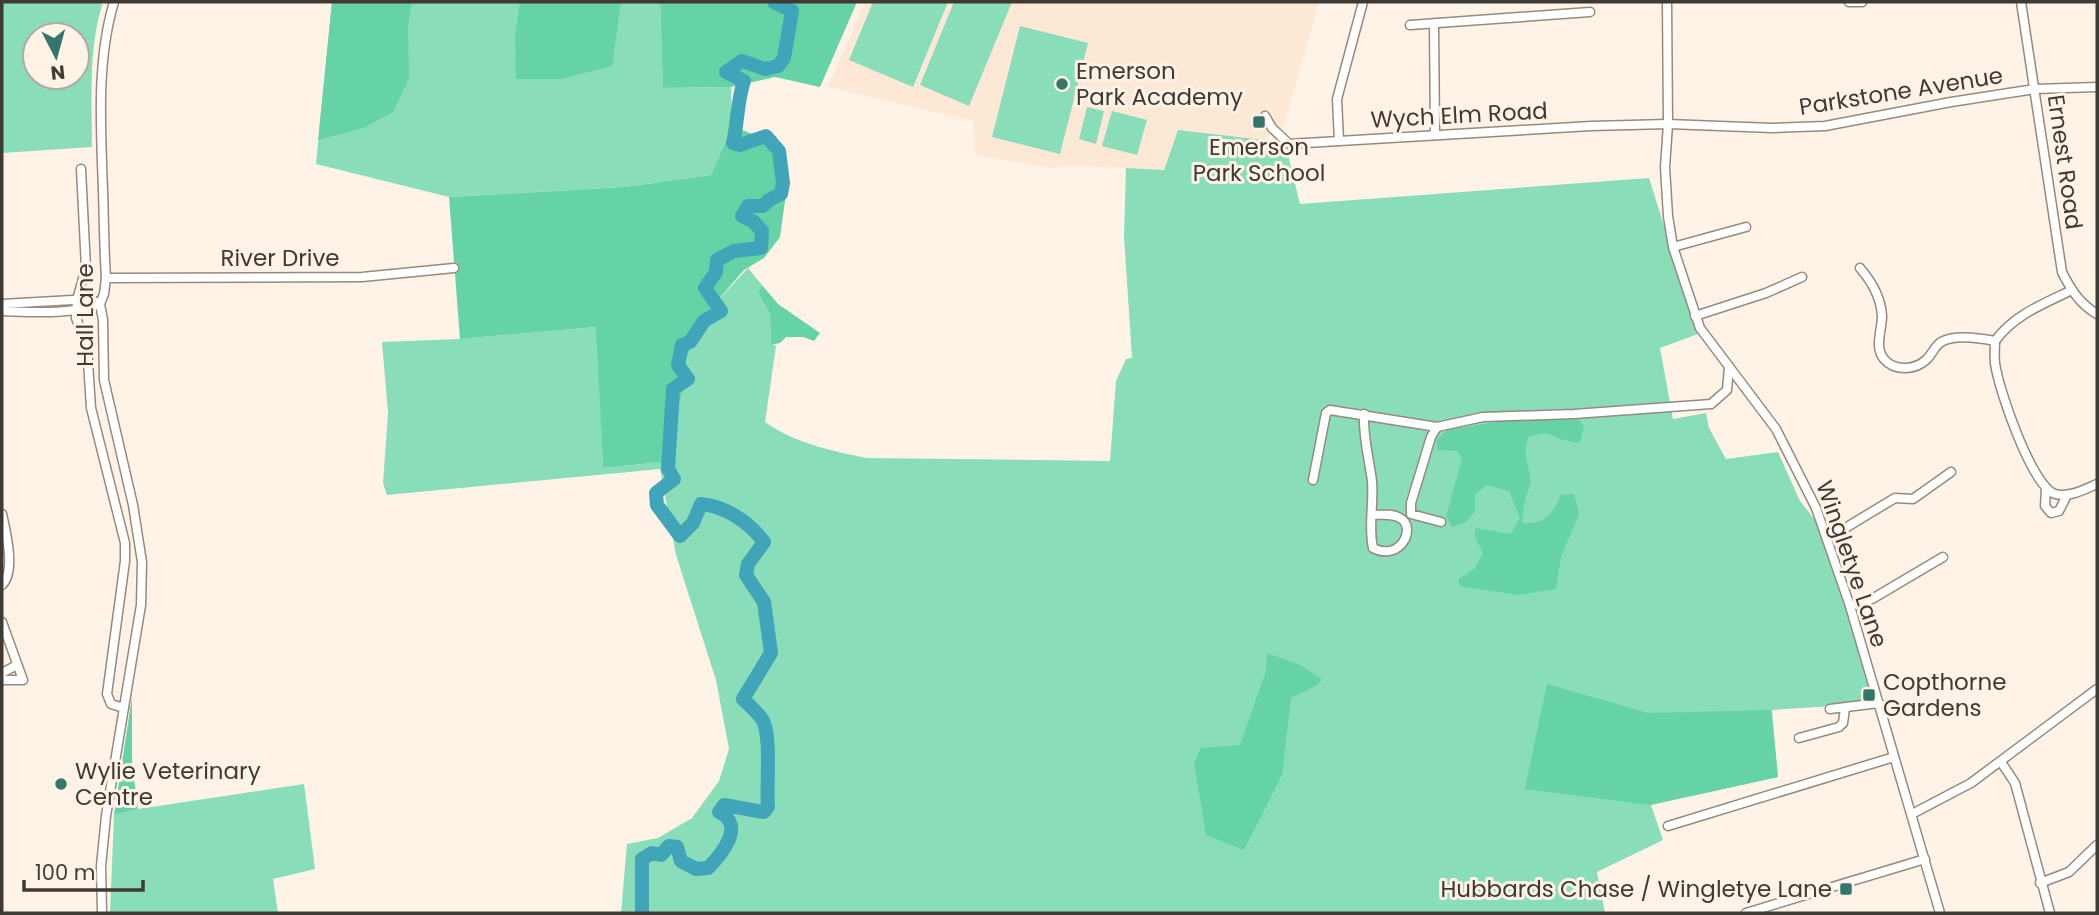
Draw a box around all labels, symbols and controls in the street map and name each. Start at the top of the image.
north arrow [21,21,91,91]
place label: Emerson Park Academy [1076,55,1243,113]
text: N [49,58,66,87]
street label: Parkstone Avenue [1797,59,2005,123]
marker: Emerson Park Academy [1054,76,1070,92]
street label: Ernest Road [2040,93,2090,231]
street label: Wych Elm Road [1370,94,1548,136]
marker: Emerson Park School [1251,114,1267,130]
place label: Emerson Park School [1193,131,1325,189]
street label: River Drive [220,242,340,274]
street label: Hall Lane [69,263,101,367]
street label: Wingletye Lane [1808,476,1896,652]
place label: Copthorne Gardens [1883,666,2006,724]
marker: Copthorne Gardens [1861,687,1877,703]
place label: Wylie Veterinary Centre [75,755,261,813]
marker: Wylie Veterinary Centre [53,776,69,792]
scale bar [24,848,144,892]
text: 100 m [35,858,95,887]
place label: Hubbards Chase / Wingletye Lane [1440,873,1832,905]
marker: Hubbards Chase / Wingletye Lane [1838,881,1854,897]

